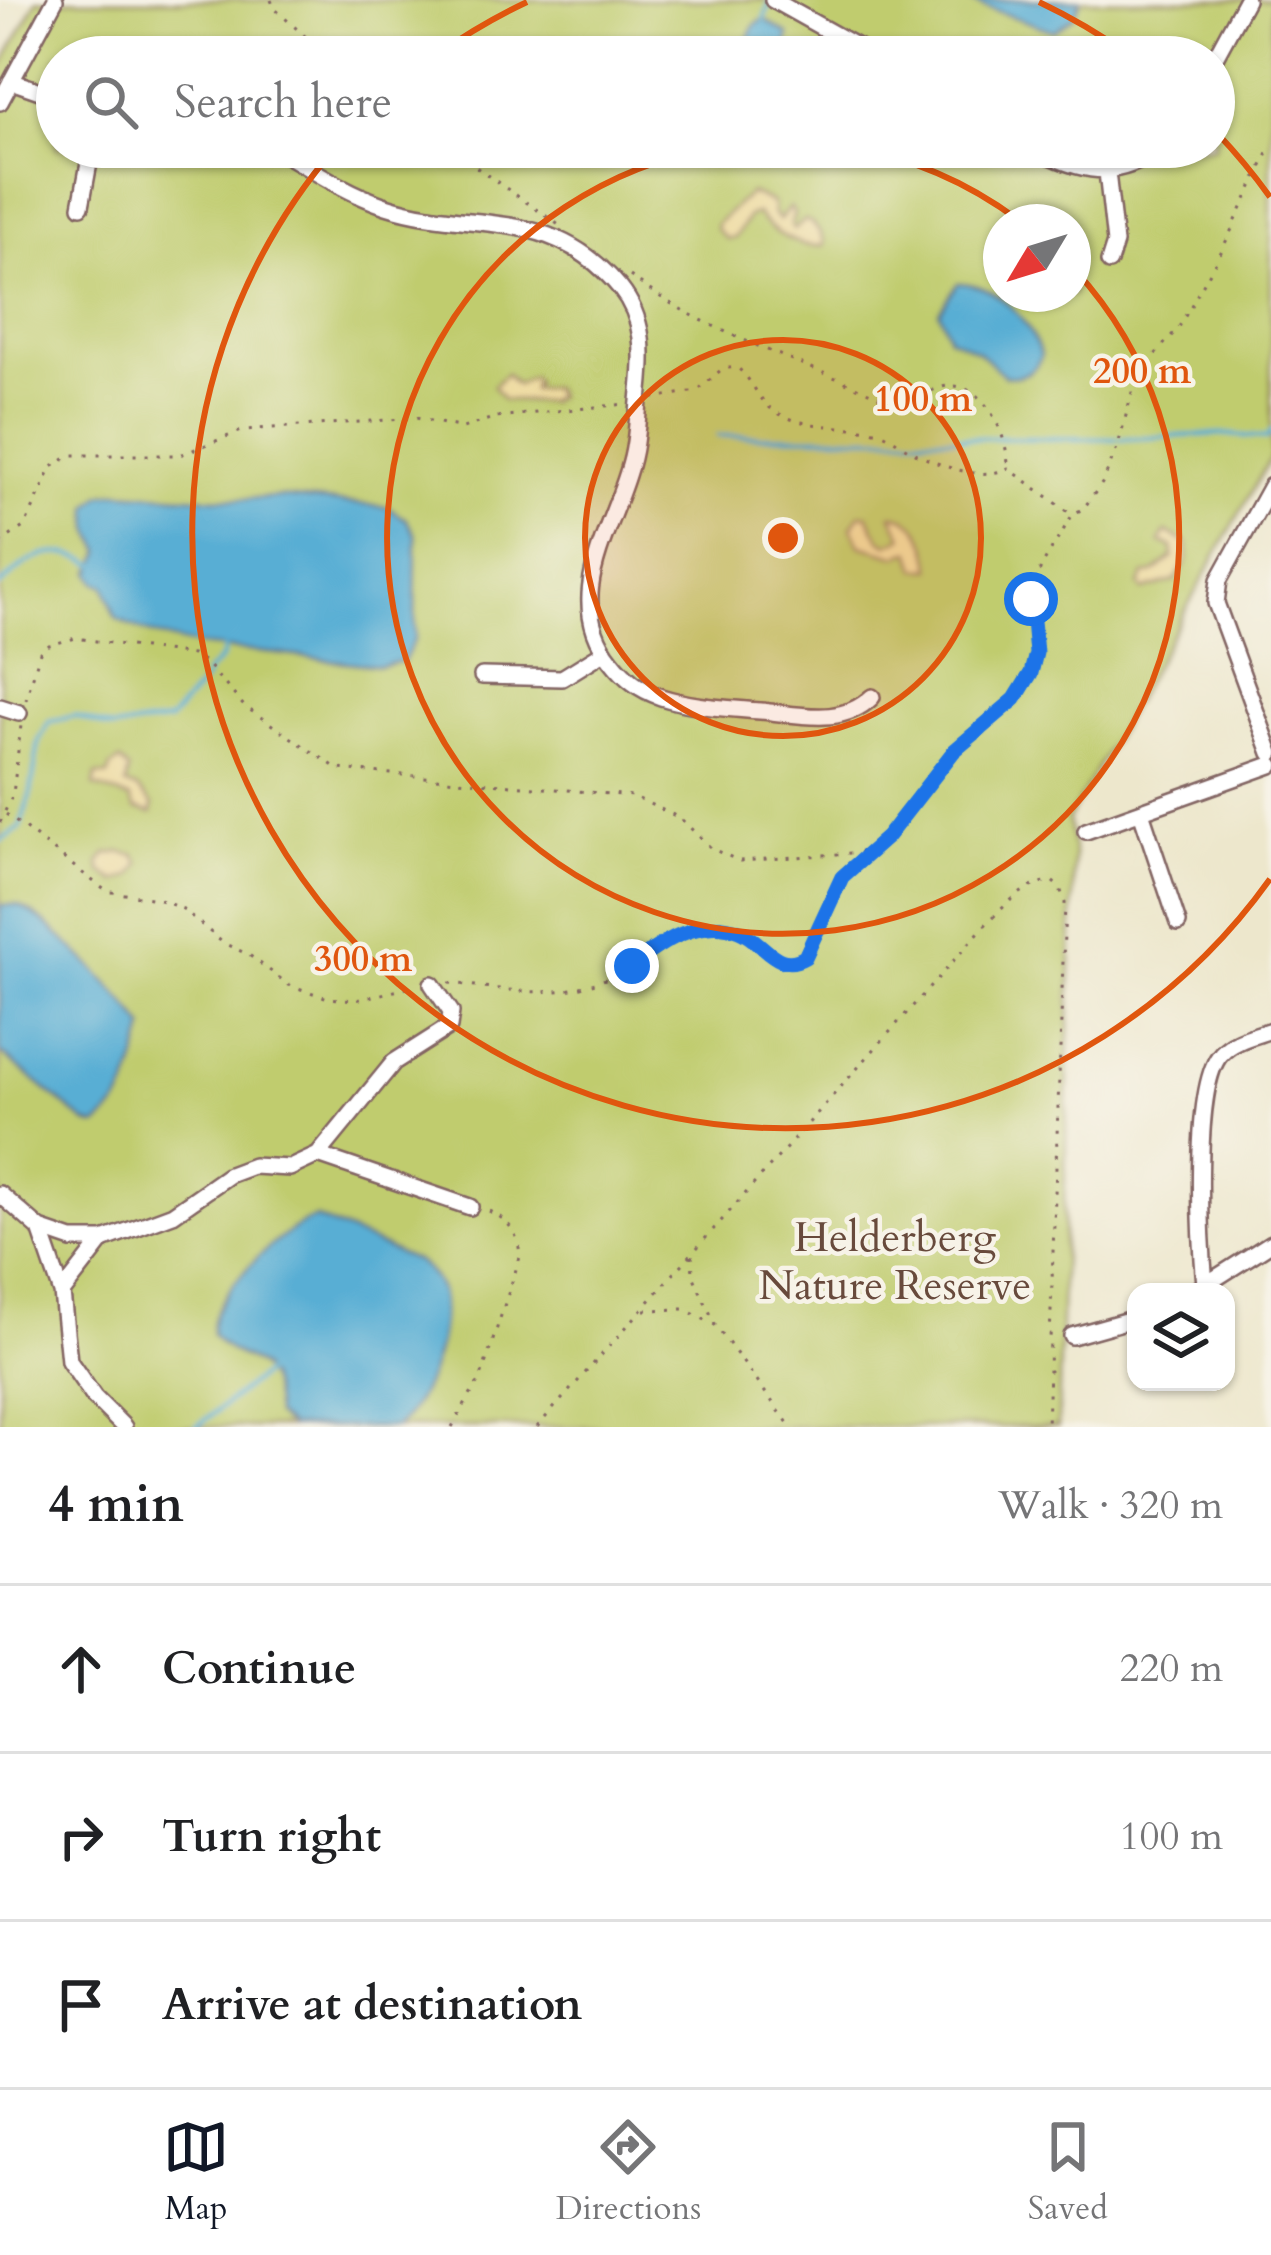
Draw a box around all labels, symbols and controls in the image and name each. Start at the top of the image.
search box [36,36,1235,168]
icon: search [78,69,144,135]
text: Search here [174,72,392,133]
north arrow [983,204,1091,312]
text: 200 m [1093,347,1192,396]
text: 100 m [874,375,973,424]
centre of rings [762,517,804,559]
route start [1004,572,1058,626]
text: 300 m [314,935,413,984]
route end [605,939,659,993]
park label: Helderberg Nature Reserve [759,1209,1031,1314]
map controls [1127,1283,1235,1391]
button: layers [1127,1283,1235,1391]
text: 4 min [48,1470,184,1540]
text: Walk · 320 m [998,1479,1223,1532]
icon: ahead [48,1636,114,1702]
text: Continue [162,1638,356,1699]
text: 220 m [1120,1642,1223,1695]
icon: right [48,1804,114,1870]
text: Turn right [162,1806,381,1867]
text: 100 m [1120,1810,1223,1863]
icon: arrive [48,1972,114,2038]
text: Arrive at destination [162,1974,582,2035]
tab: Map [163,2114,229,2231]
tab: Directions [556,2114,701,2231]
tab: Saved [1028,2114,1108,2231]

